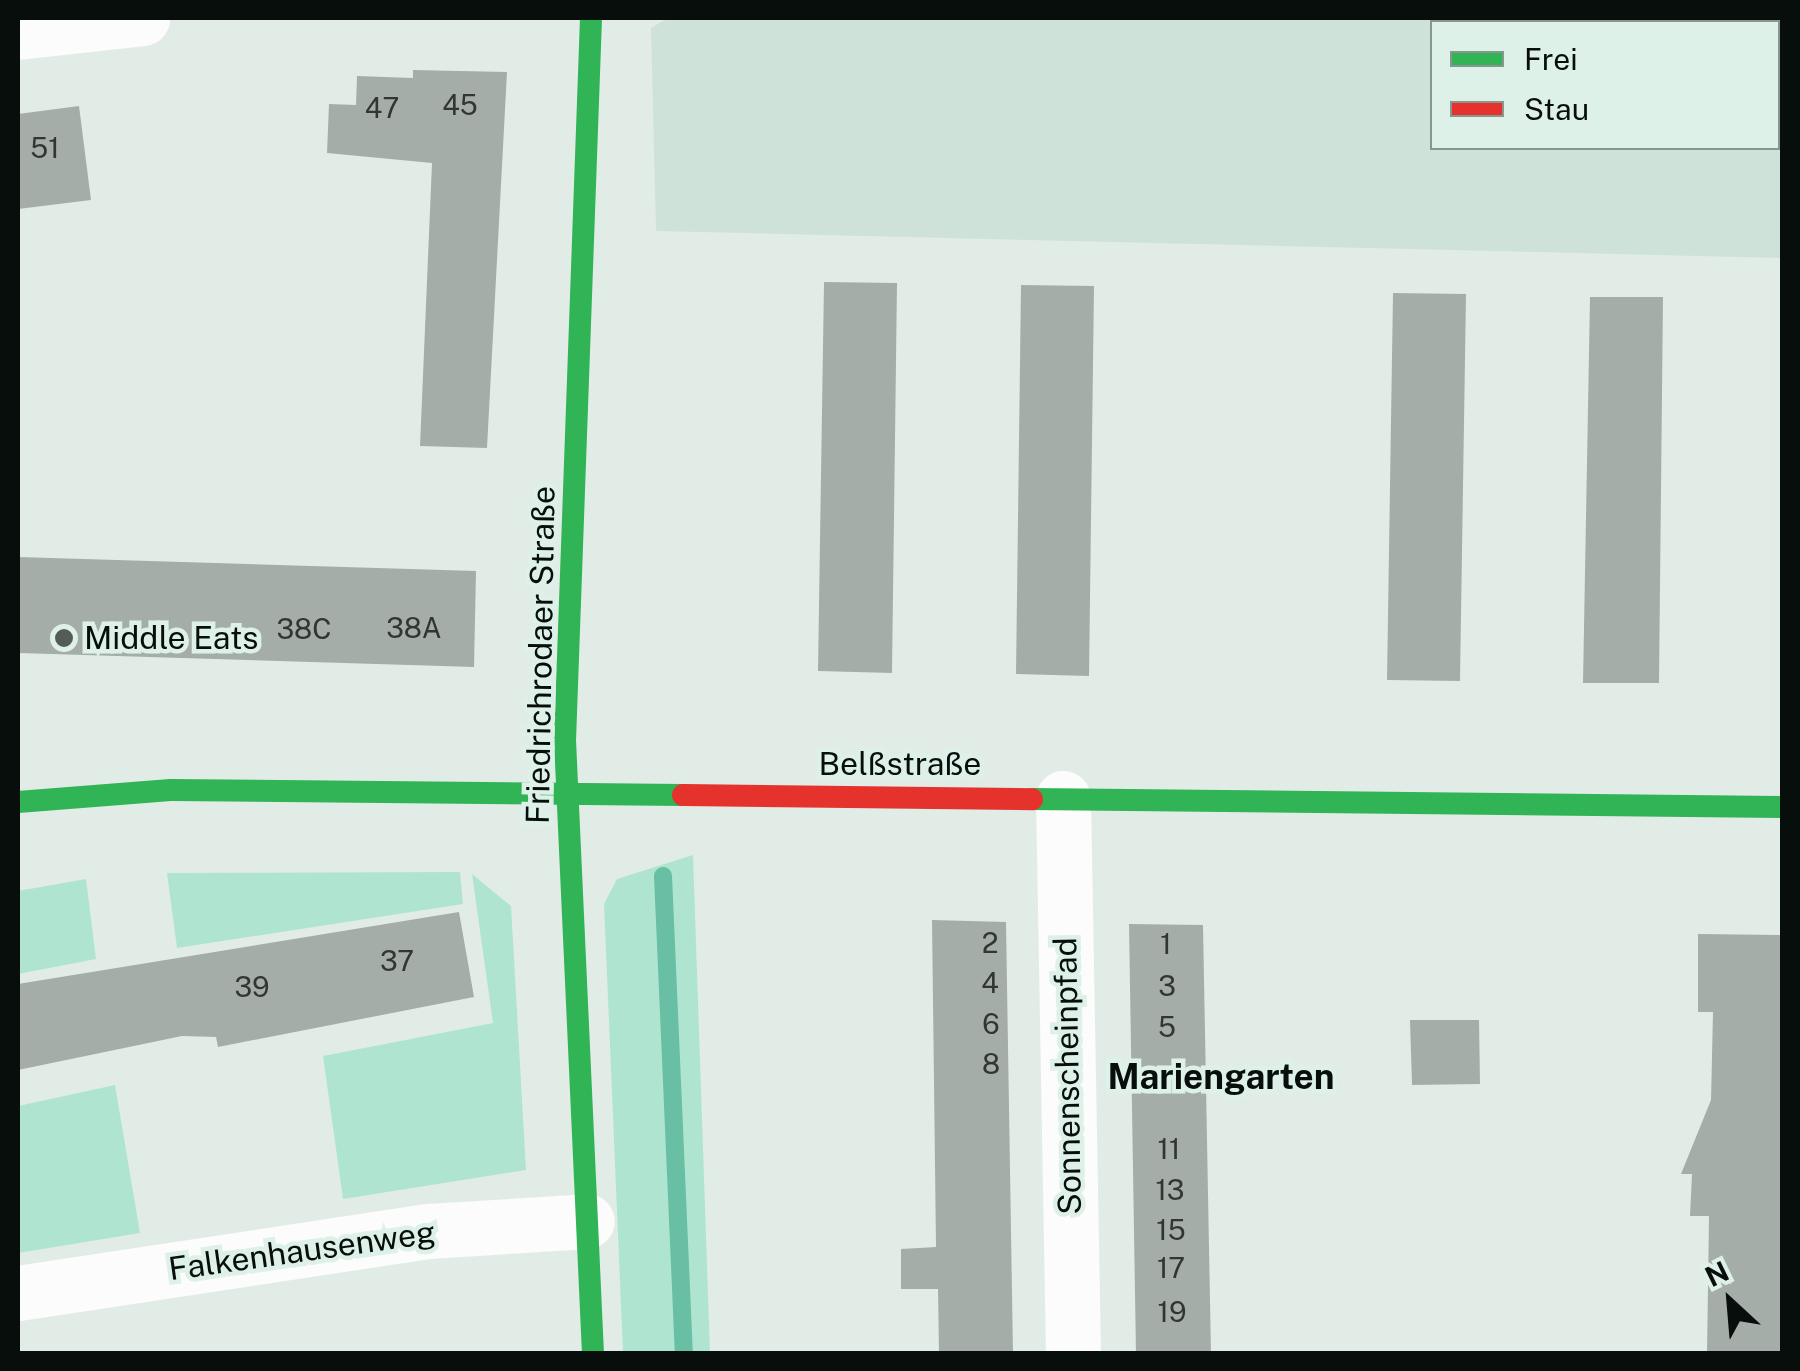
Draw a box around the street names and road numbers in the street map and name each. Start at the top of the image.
street label: Friedrichrodaer Straße [519,486,563,824]
street label: Belßstraße [819,745,981,783]
street label: Sonnenscheinpfad [1046,937,1090,1215]
street label: Falkenhausenweg [166,1213,438,1289]

